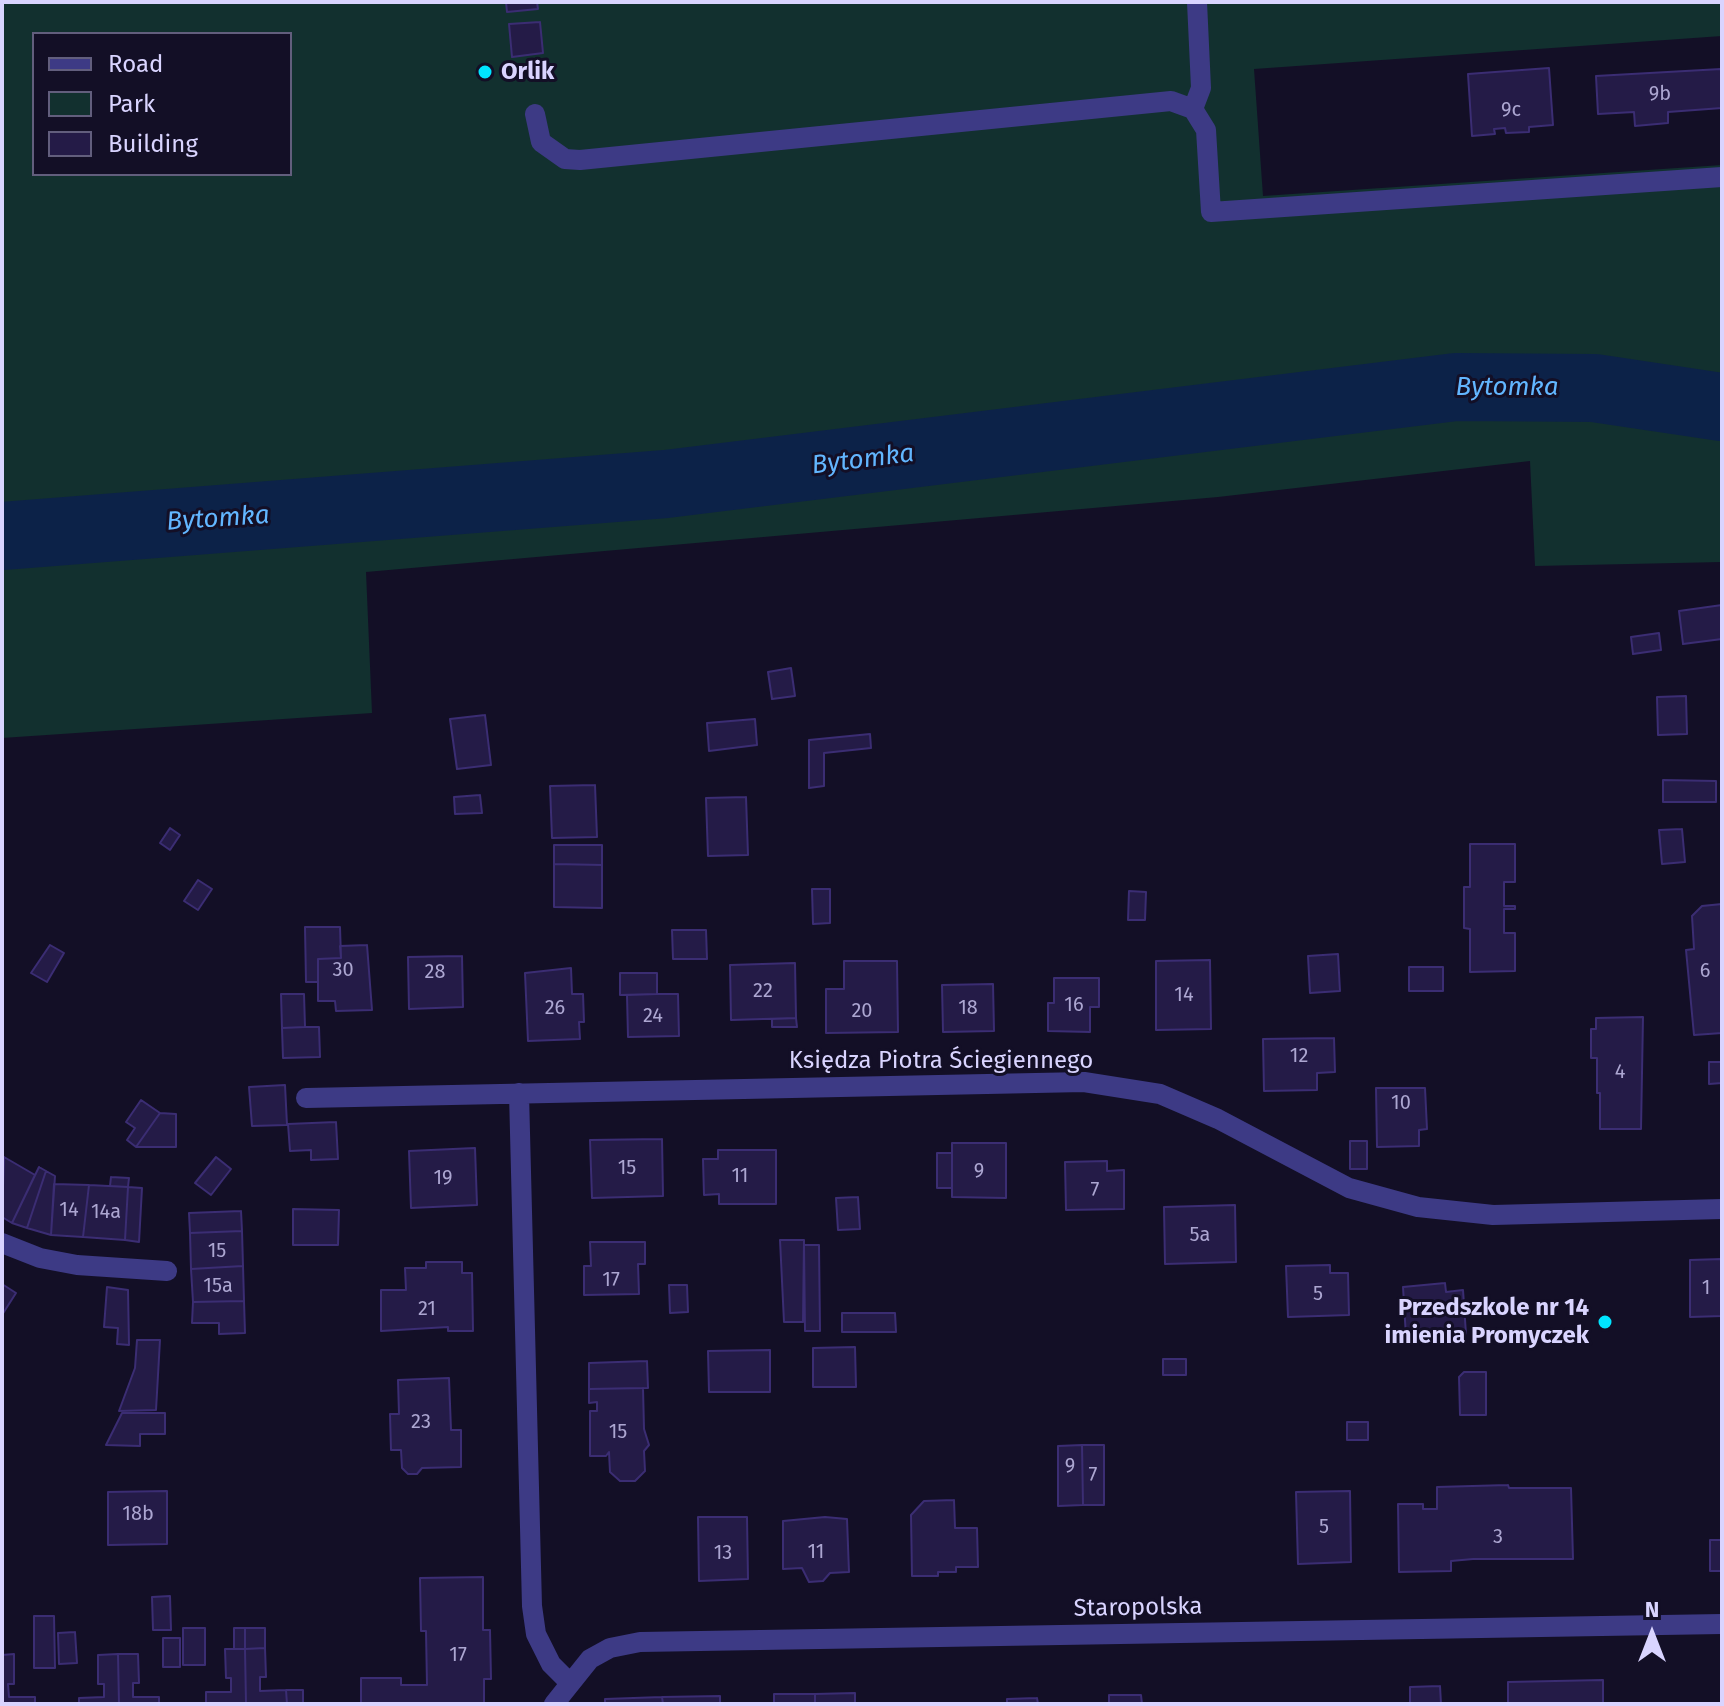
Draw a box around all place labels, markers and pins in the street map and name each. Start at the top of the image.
place label: Orlik [501,58,554,86]
marker: Orlik [476,63,494,81]
place label: Przedszkole nr 14 imienia Promyczek [1384,1294,1589,1350]
marker: Przedszkole nr 14 imienia Promyczek [1596,1313,1614,1331]

